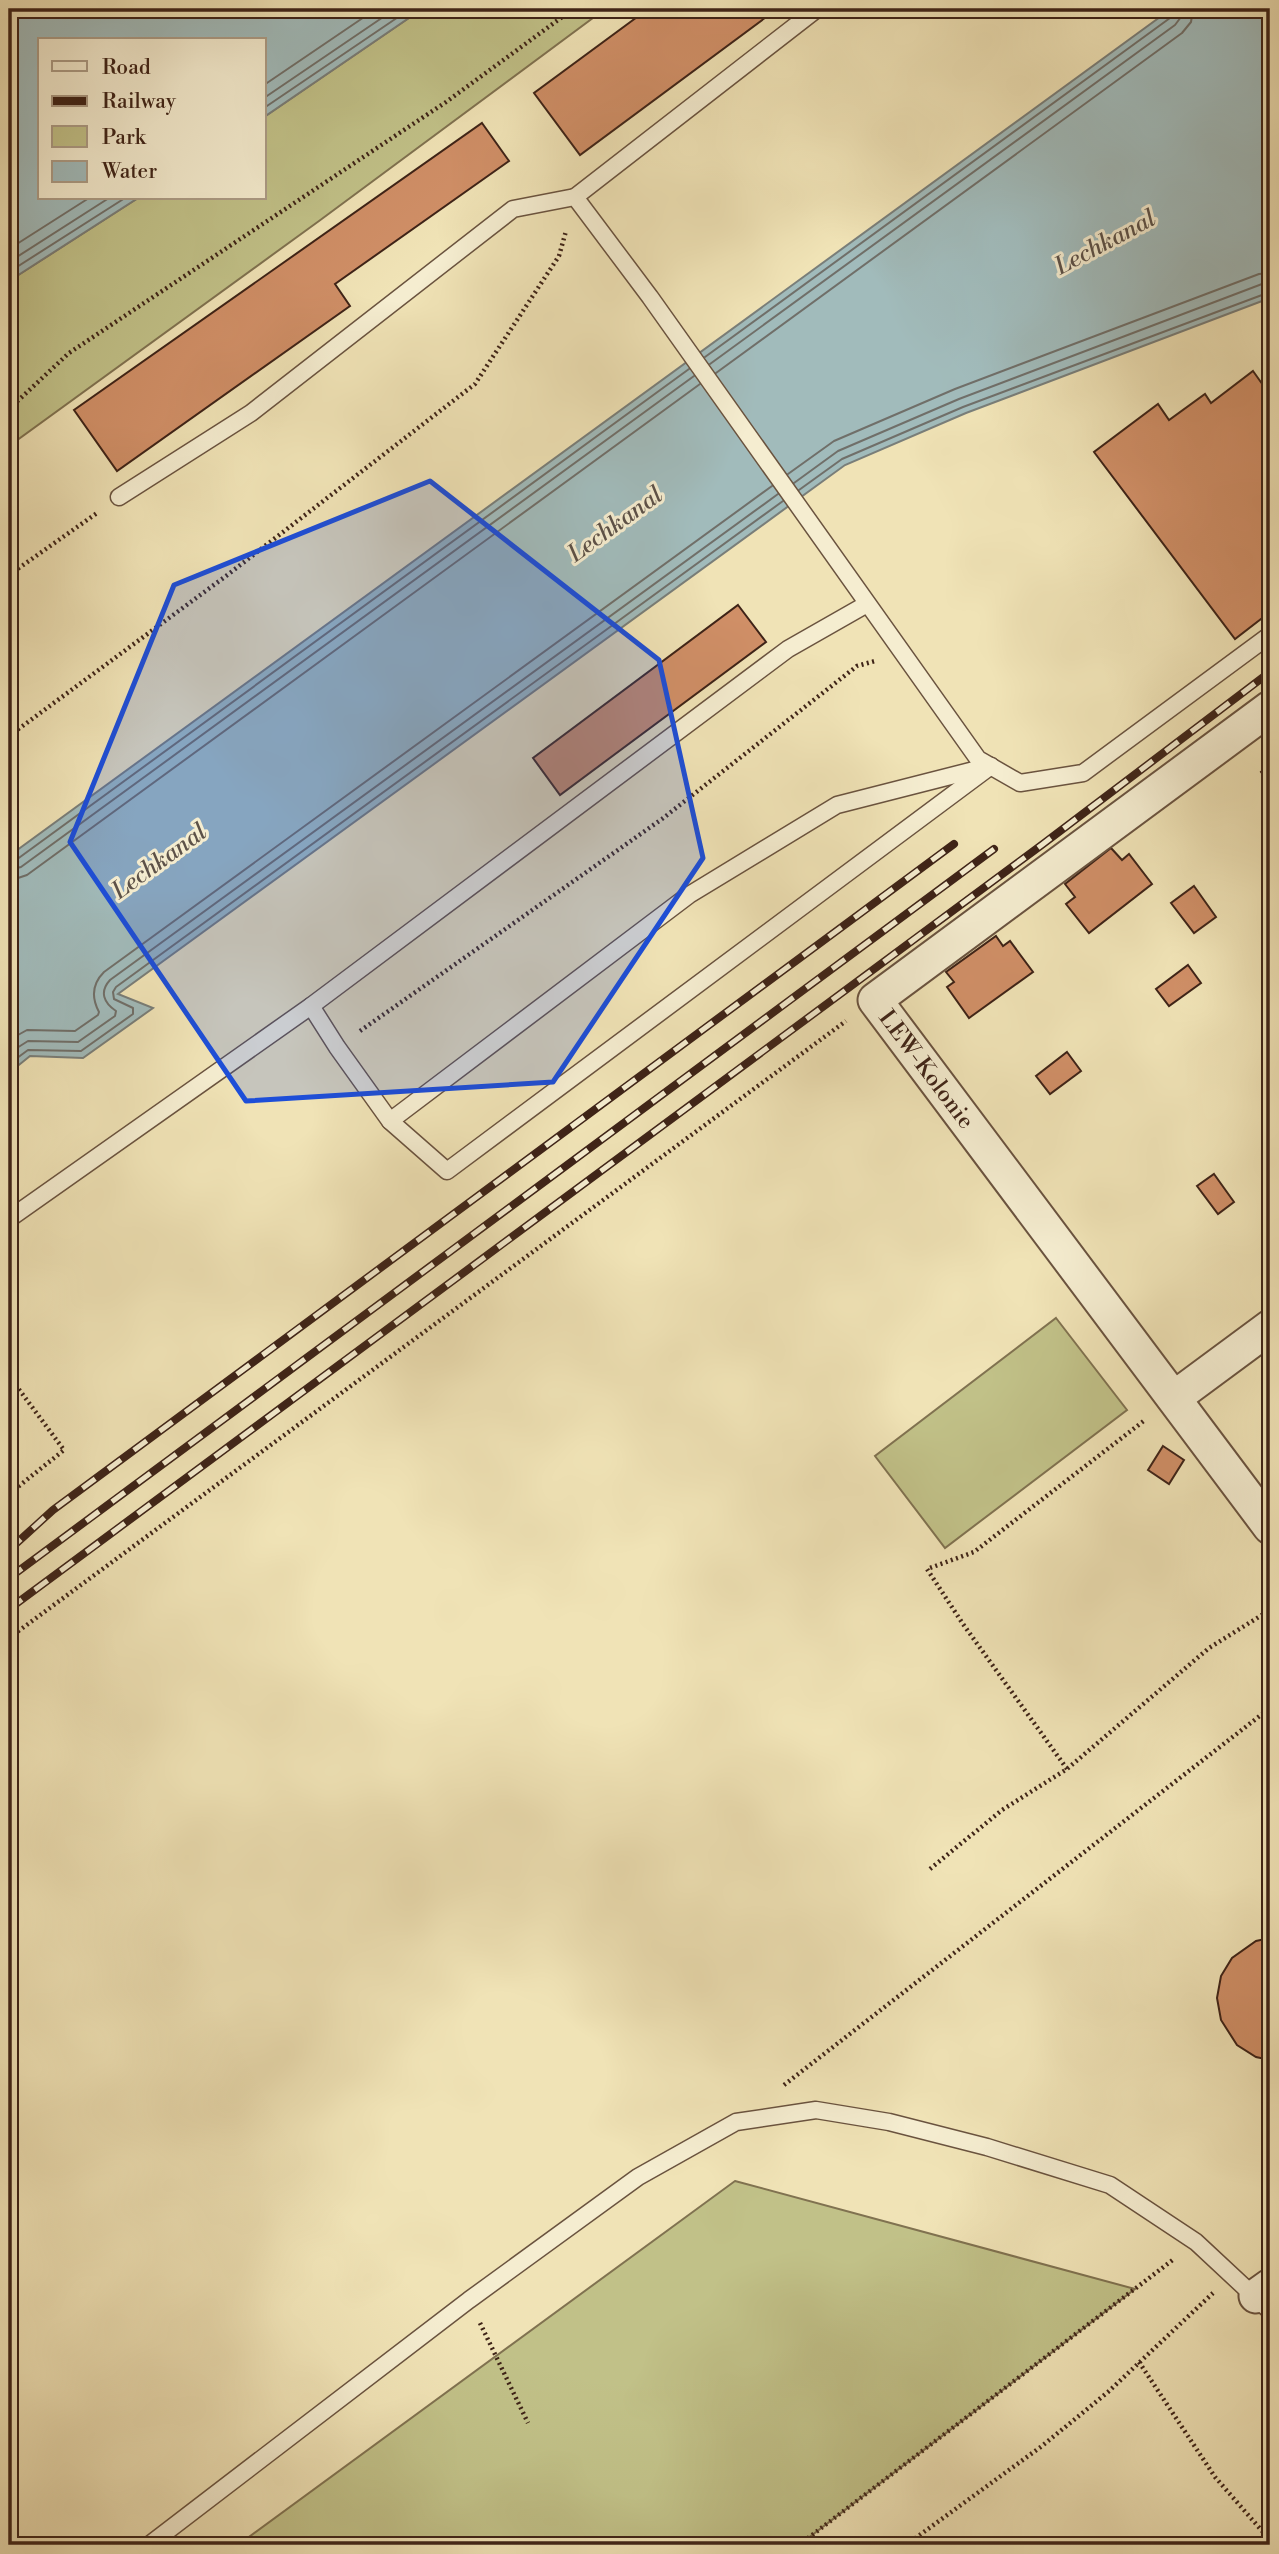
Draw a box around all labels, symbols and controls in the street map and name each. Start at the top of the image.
legend [38,38,266,200]
text: Road [102,55,151,81]
text: Railway [102,89,177,115]
text: Park [102,125,147,151]
text: Water [101,159,157,185]
water label: Lechkanal [1049,204,1161,282]
water label: Lechkanal [561,480,669,570]
water label: Lechkanal [105,817,213,907]
street label: LEW-Kolonie [872,1005,980,1134]

